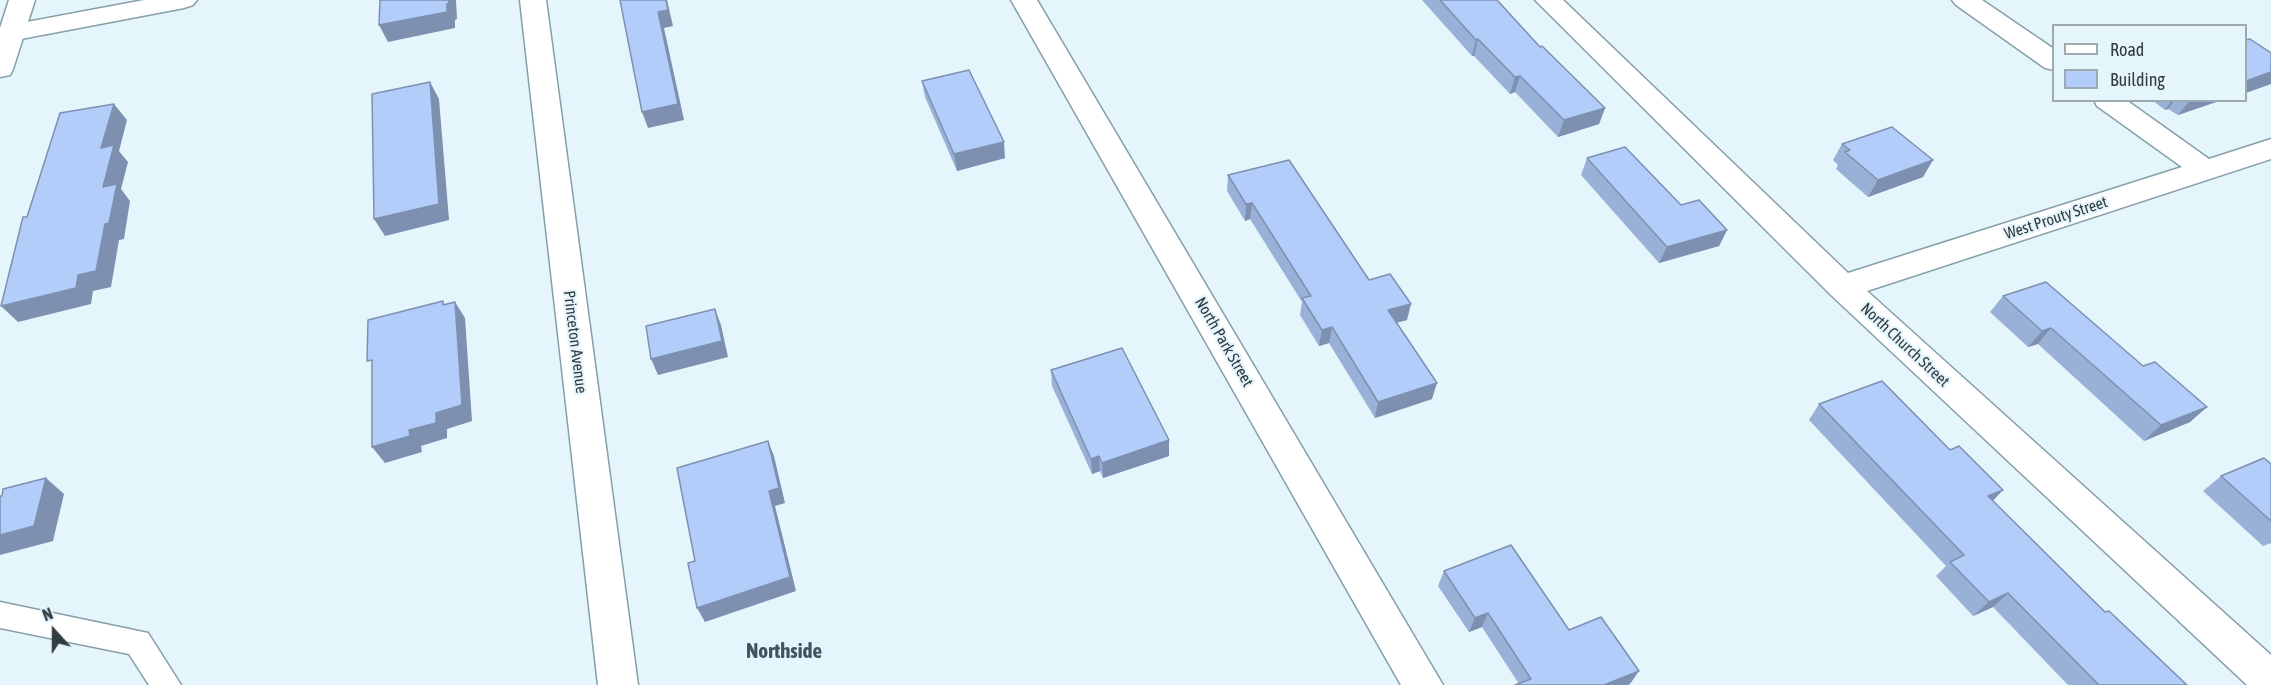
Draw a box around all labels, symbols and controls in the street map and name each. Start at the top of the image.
legend [2052,24,2247,102]
text: Road [2110,39,2144,60]
text: Building [2110,69,2165,90]
street label: West Prouty Street [2002,192,2110,244]
street label: Princeton Avenue [559,290,591,394]
street label: North Park Street [1191,294,1257,390]
street label: North Church Street [1857,299,1953,391]
north arrow [24,601,84,661]
text: N [40,604,55,624]
district label: Northside [746,638,822,664]

